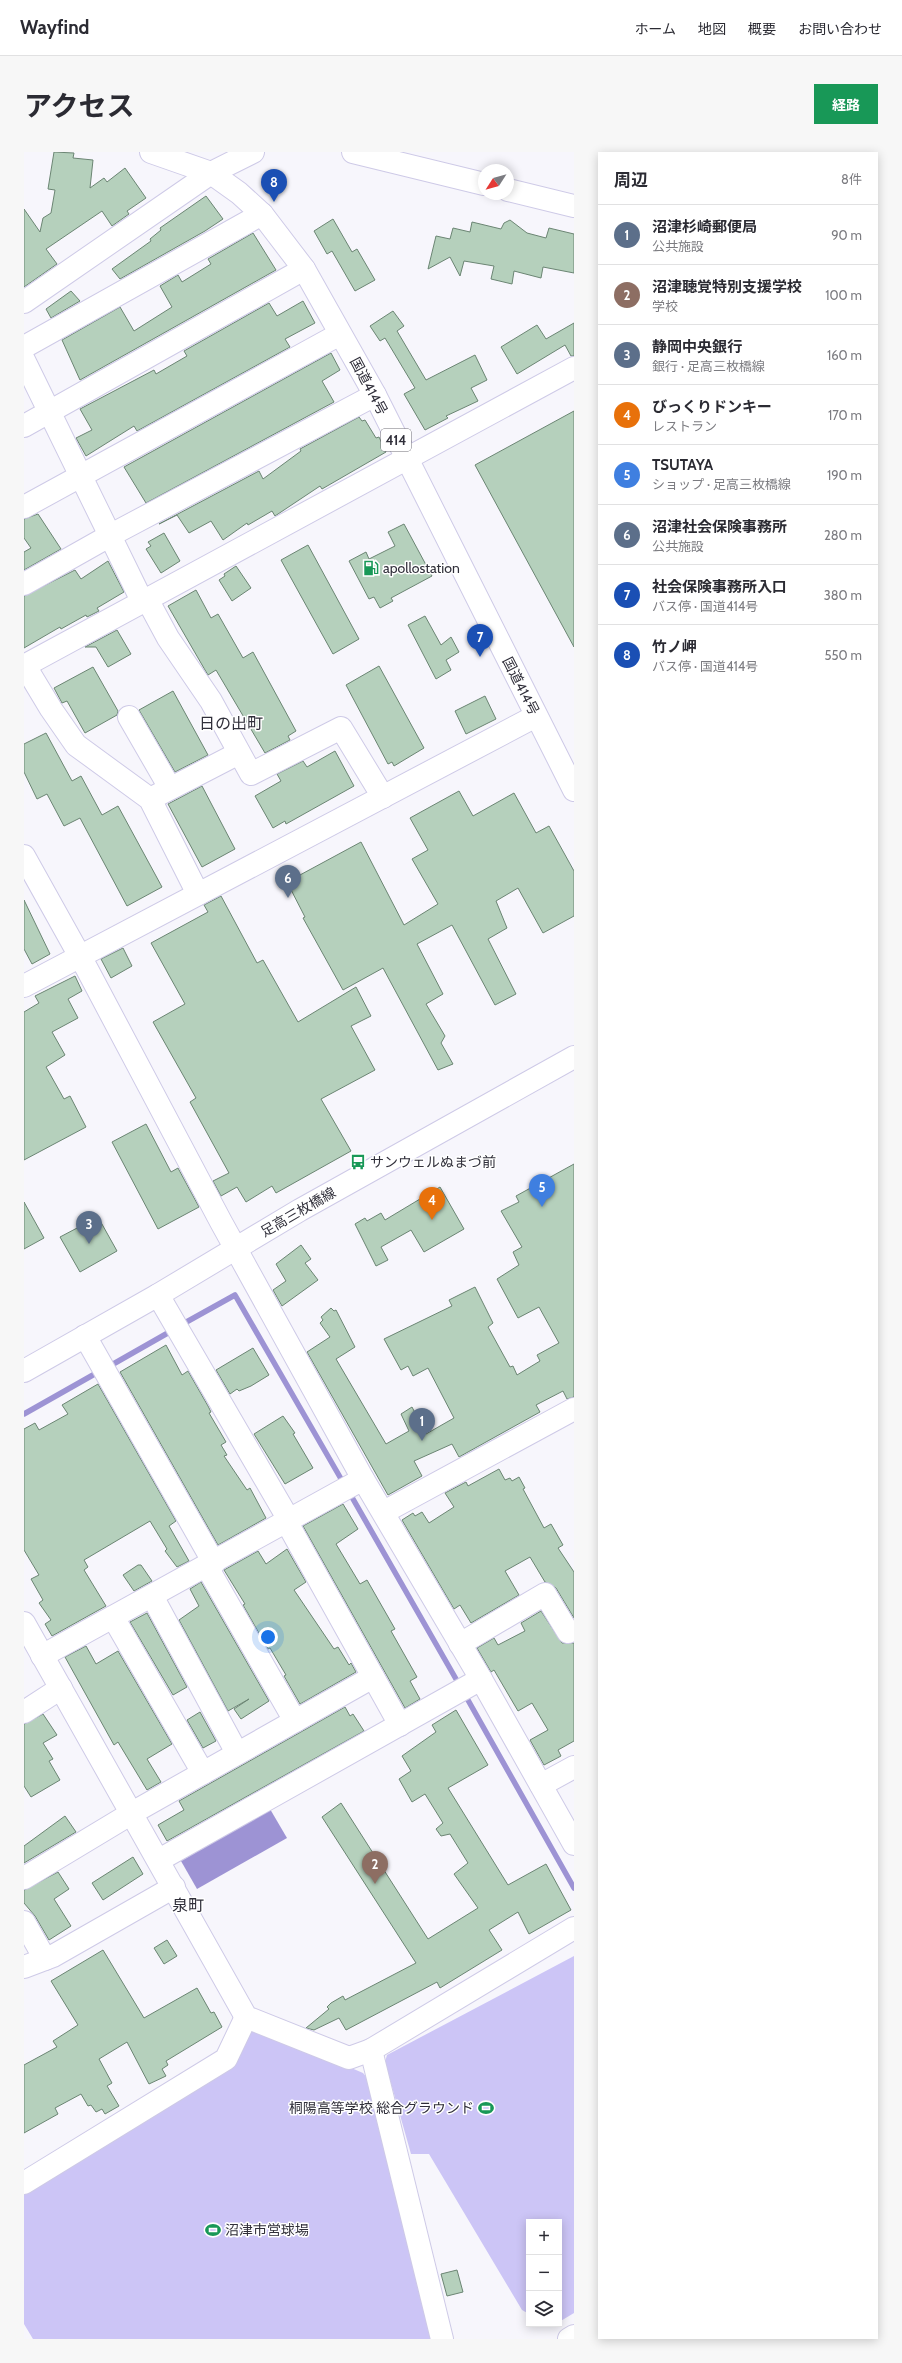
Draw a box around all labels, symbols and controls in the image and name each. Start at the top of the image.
text: Wayfind [20,16,89,39]
text: ホーム [634,20,676,38]
text: 地図 [698,20,726,38]
text: 概要 [748,20,776,38]
text: お問い合わせ [798,20,882,38]
button: 経路 [814,84,878,124]
text: アクセス [24,89,135,123]
north arrow [478,164,514,200]
pin: 8 [261,169,287,202]
text: 周辺 [614,170,648,190]
text: 8件 [841,171,862,187]
text: 沼津杉崎郵便局 [652,218,757,236]
text: 1 [625,227,629,243]
text: 90 m [831,227,862,243]
text: 公共施設 [652,238,704,254]
text: 沼津聴覚特別支援学校 [652,278,802,296]
text: 2 [624,287,630,303]
text: 100 m [825,287,862,303]
text: 学校 [652,298,678,314]
text: 静岡中央銀行 [652,338,742,356]
text: 3 [623,347,631,363]
text: 160 m [827,347,862,363]
street label: 国道414号 [346,354,392,418]
text: 銀行 · 足高三枚橋線 [652,358,765,374]
text: びっくりドンキー [652,398,772,416]
text: 4 [623,407,631,423]
text: 170 m [828,407,862,423]
text: レストラン [652,418,717,434]
road number: 414 [381,429,411,451]
text: TSUTAYA [652,456,713,474]
text: 5 [624,467,630,483]
text: 190 m [827,467,862,483]
text: ショップ · 足高三枚橋線 [652,476,791,492]
text: 沼津社会保険事務所 [652,518,787,536]
text: 6 [623,527,631,543]
text: 280 m [824,527,862,543]
text: 公共施設 [652,538,704,554]
fuel station icon: apollostation [362,559,380,577]
place label: apollostation [383,559,460,577]
text: 社会保険事務所入口 [652,578,787,596]
text: 7 [624,587,630,603]
text: 380 m [824,587,862,603]
text: バス停 · 国道414号 [652,598,758,614]
pin: 7 [467,624,493,657]
text: 竹ノ岬 [652,638,697,656]
text: 8 [623,647,631,663]
text: 550 m [825,647,862,663]
street label: 国道414号 [499,654,543,718]
text: バス停 · 国道414号 [652,658,758,674]
district label: 日の出町 [199,714,263,733]
pin: 6 [275,865,301,898]
bus stop icon: サンウェルぬまづ前 [349,1153,367,1171]
place label: サンウェルぬまづ前 [370,1153,496,1171]
pin: 5 [529,1174,555,1207]
street label: 足高三枚橋線 [257,1183,339,1241]
pin: 4 [419,1187,445,1220]
pin: 3 [76,1211,102,1244]
pin: 1 [409,1408,435,1441]
your location [258,1627,278,1647]
pin: 2 [362,1851,388,1884]
district label: 泉町 [172,1896,204,1915]
place label: 桐陽高等学校 総合グラウンド [289,2099,474,2117]
sports icon: 桐陽高等学校 総合グラウンド [477,2099,495,2117]
map controls [526,2219,562,2327]
button: + [526,2219,562,2255]
sports icon: 沼津市営球場 [204,2221,222,2239]
place label: 沼津市営球場 [225,2221,309,2239]
button: − [526,2255,562,2291]
button: layers [526,2291,562,2327]

